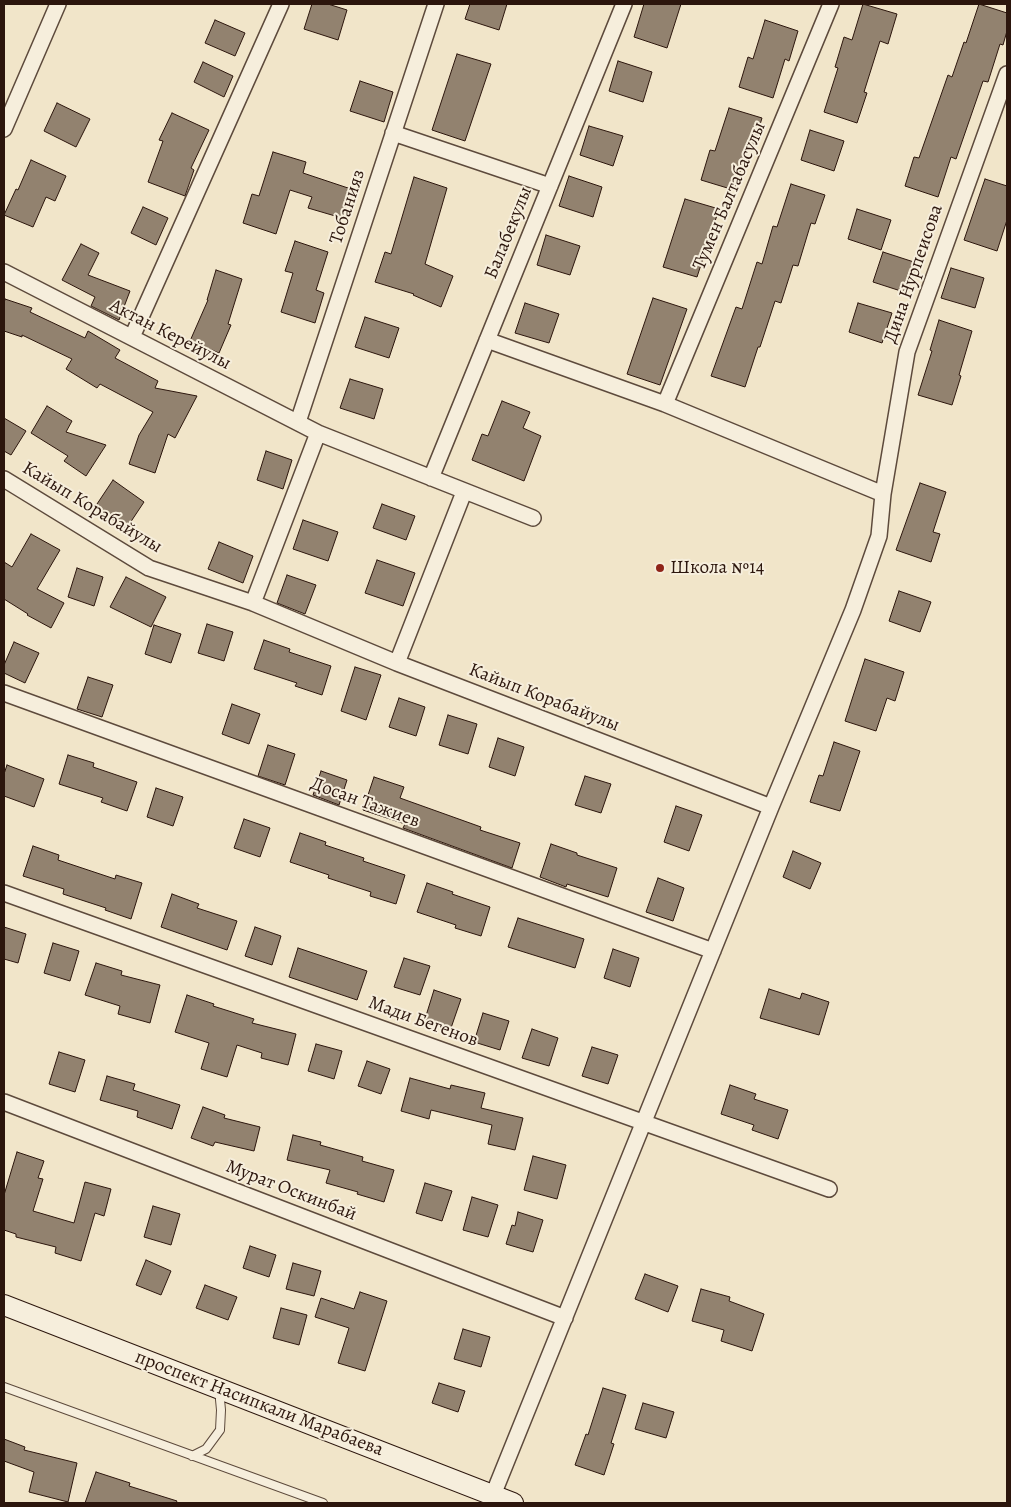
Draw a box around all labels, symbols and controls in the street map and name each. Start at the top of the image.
street label: Тумен Балтабасулы [689,119,771,273]
street label: Тобанияз [325,167,371,247]
street label: Балабекулы [480,184,538,282]
street label: Дина Нурпеисова [880,202,948,346]
street label: Актан Керейулы [105,295,235,375]
street label: Кайып Корабайулы [18,457,166,559]
place label: Школа №14 [670,557,764,579]
marker: Школа №14 [654,562,666,574]
street label: Кайып Корабайулы [465,659,623,737]
street label: Досан Тажиев [307,773,423,833]
street label: Мади Бегенов [365,992,481,1052]
street label: Мурат Оскинбай [222,1156,360,1226]
street label: проспект Насипкали Марабаева [132,1346,386,1462]

